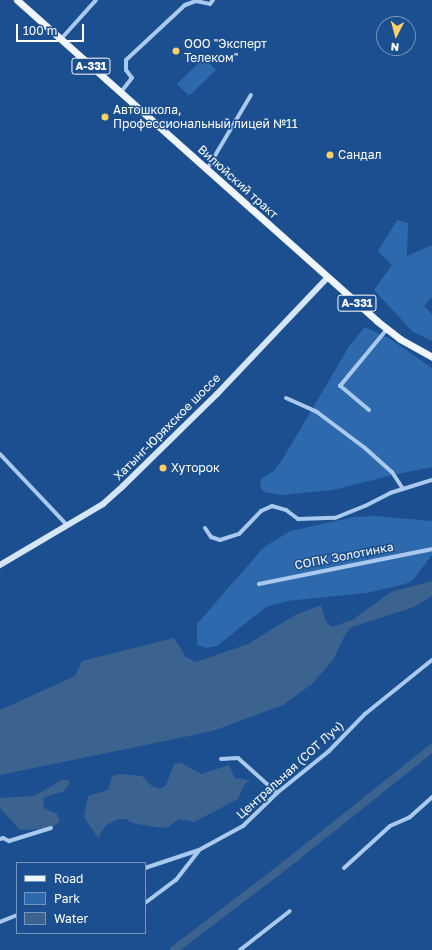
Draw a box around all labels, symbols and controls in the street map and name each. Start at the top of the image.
scale bar [18,16,86,42]
north arrow [376,16,416,56]
text: 100 m [23,23,57,38]
place label: ООО "Эксперт Телеком" [184,37,267,65]
text: N [390,41,400,54]
marker: ООО "Эксперт Телеком" [171,46,181,56]
road number: А-331 [71,57,111,75]
place label: Автошкола, Профессиональный лицей №11 [113,103,298,131]
marker: Автошкола, Профессиональный лицей №11 [100,112,110,122]
street label: Вилюйский тракт [195,142,281,222]
place label: Сандал [338,148,381,162]
marker: Сандал [325,150,335,160]
road number: А-331 [337,294,377,312]
street label: Хатынг-Юряхское шоссе [111,371,223,483]
place label: Хуторок [171,461,220,475]
marker: Хуторок [158,463,168,473]
street label: СОПК Золотинка [293,539,395,573]
street label: Центральная (СОТ Луч) [234,718,346,822]
legend [16,862,146,934]
text: Road [54,871,83,886]
text: Park [54,891,80,906]
text: Water [54,911,88,926]

